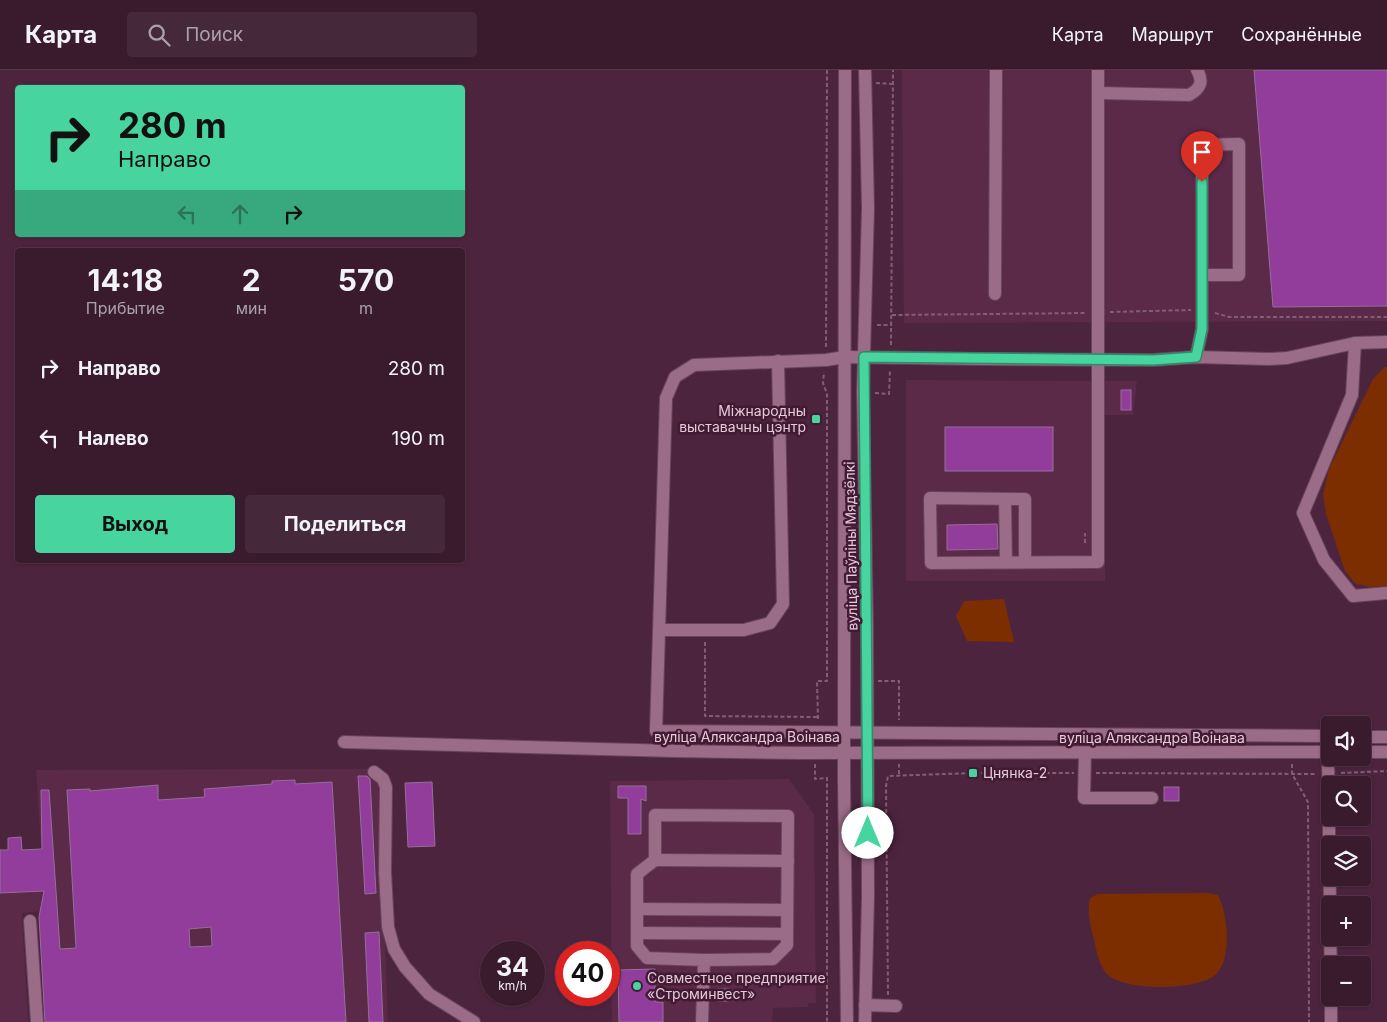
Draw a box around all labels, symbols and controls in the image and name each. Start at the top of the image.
search box [127,12,477,57]
text: Карта [25,20,97,49]
icon: search [145,21,173,49]
text: Поиск [185,23,243,46]
text: Карта [1052,24,1104,45]
text: Маршрут [1132,24,1213,45]
text: Сохранённые [1241,24,1362,45]
text: 280 m [118,104,227,146]
icon: right [35,105,100,170]
pin [1181,131,1223,182]
icon: arrive [1188,138,1216,166]
text: Направо [118,146,211,172]
icon: left [173,200,201,228]
icon: ahead [226,200,254,228]
icon: right [279,200,307,228]
text: 14:18 [87,262,163,298]
text: 2 [242,262,261,298]
text: 570 [338,262,394,298]
text: Прибытие [86,298,165,318]
text: мин [236,298,267,318]
text: m [359,298,373,318]
icon: right [35,354,63,382]
text: Направо [78,357,161,380]
text: 280 m [388,357,445,380]
place label: Міжнародны выставачны цэнтр [679,402,806,435]
marker: Міжнародны выставачны цэнтр [810,413,822,425]
icon: left [35,424,63,452]
text: Налево [78,427,149,450]
text: 190 m [392,427,445,450]
street label: вуліца Паўліны Мядзёлкі [841,461,860,631]
button: Выход [35,495,235,553]
button: Поделиться [245,495,445,553]
map controls [1321,716,1371,1006]
button: sound [1321,716,1371,766]
street label: вуліца Аляксандра Воінава [654,728,840,745]
street label: вуліца Аляксандра Воінава [1059,729,1245,746]
place label: Цнянка-2 [983,764,1047,781]
marker: Цнянка-2 [967,767,979,779]
button: search [1321,776,1371,826]
position arrow [841,806,893,858]
button: layers [1321,836,1371,886]
button: + [1321,896,1371,946]
speed limit sign: 40 [555,941,620,1006]
text: 34 [496,952,529,982]
button: − [1321,956,1371,1006]
place label: Совместное предприятие «Строминвест» [647,969,826,1002]
text: km/h [498,978,527,993]
marker: Совместное предприятие «Строминвест» [631,980,643,992]

